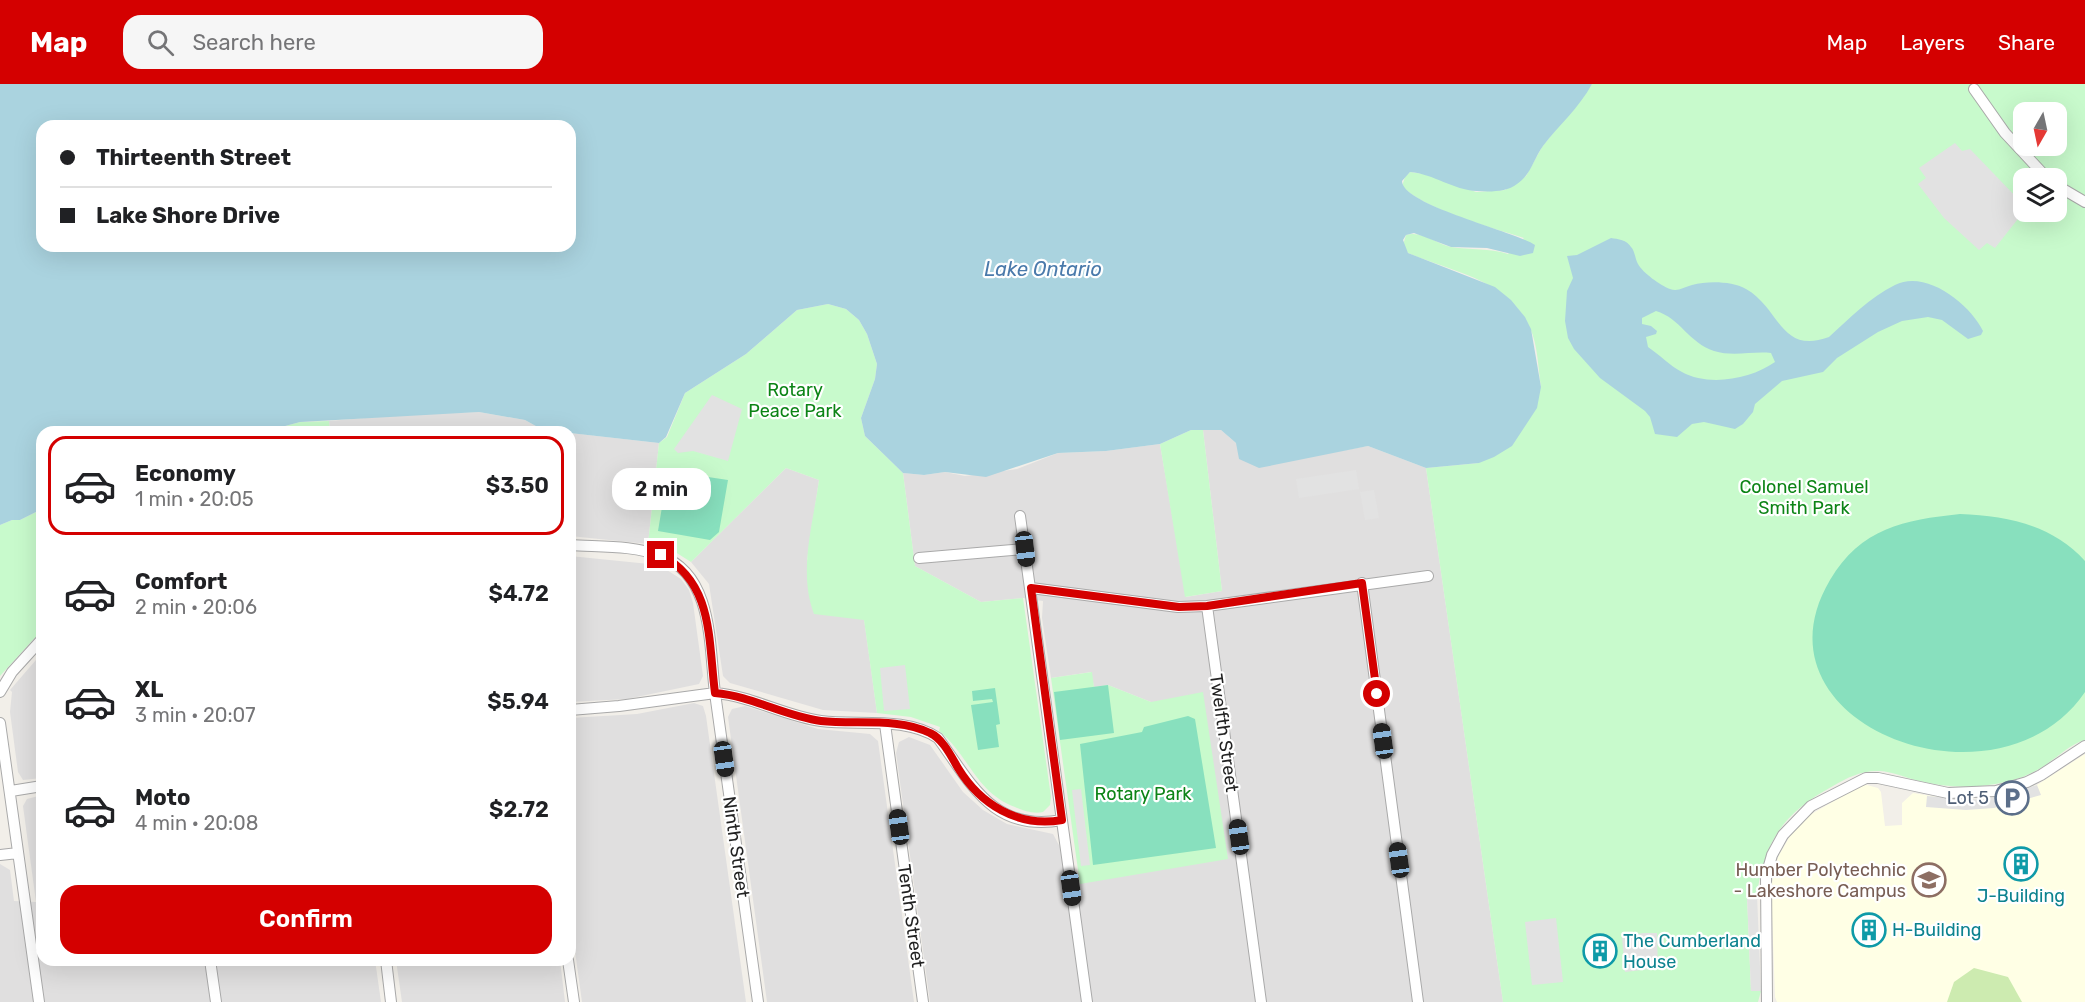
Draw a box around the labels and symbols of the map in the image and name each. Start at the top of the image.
north arrow [2013,102,2067,156]
water label: Lake Ontario [984,257,1102,281]
park label: Rotary Peace Park [748,379,842,422]
callout: 2 min [612,468,710,510]
park label: Colonel Samuel Smith Park [1739,476,1869,519]
car [1014,530,1036,568]
route end [647,541,674,568]
street label: Twelfth Street [1205,672,1243,794]
route start [1363,680,1390,707]
car [1372,722,1394,760]
car [713,740,735,778]
parking icon: Lot 5 [1994,780,2030,816]
park label: Rotary Park [1094,783,1192,805]
place label: Lot 5 [1947,787,1989,809]
street label: Ninth Street [718,795,754,899]
car [888,808,910,846]
car [1228,818,1250,856]
car [1388,841,1410,879]
building icon: J-Building [2003,846,2039,882]
place label: Humber Polytechnic - Lakeshore Campus [1734,859,1906,902]
school or university icon: Humber Polytechnic - Lakeshore Campus [1911,862,1947,898]
street label: Tenth Street [893,863,929,969]
car [1060,869,1082,907]
place label: J-Building [1977,885,2065,907]
building icon: H-Building [1851,912,1887,948]
place label: H-Building [1892,919,1982,941]
place label: The Cumberland House [1623,930,1761,973]
building icon: The Cumberland House [1582,933,1618,969]

